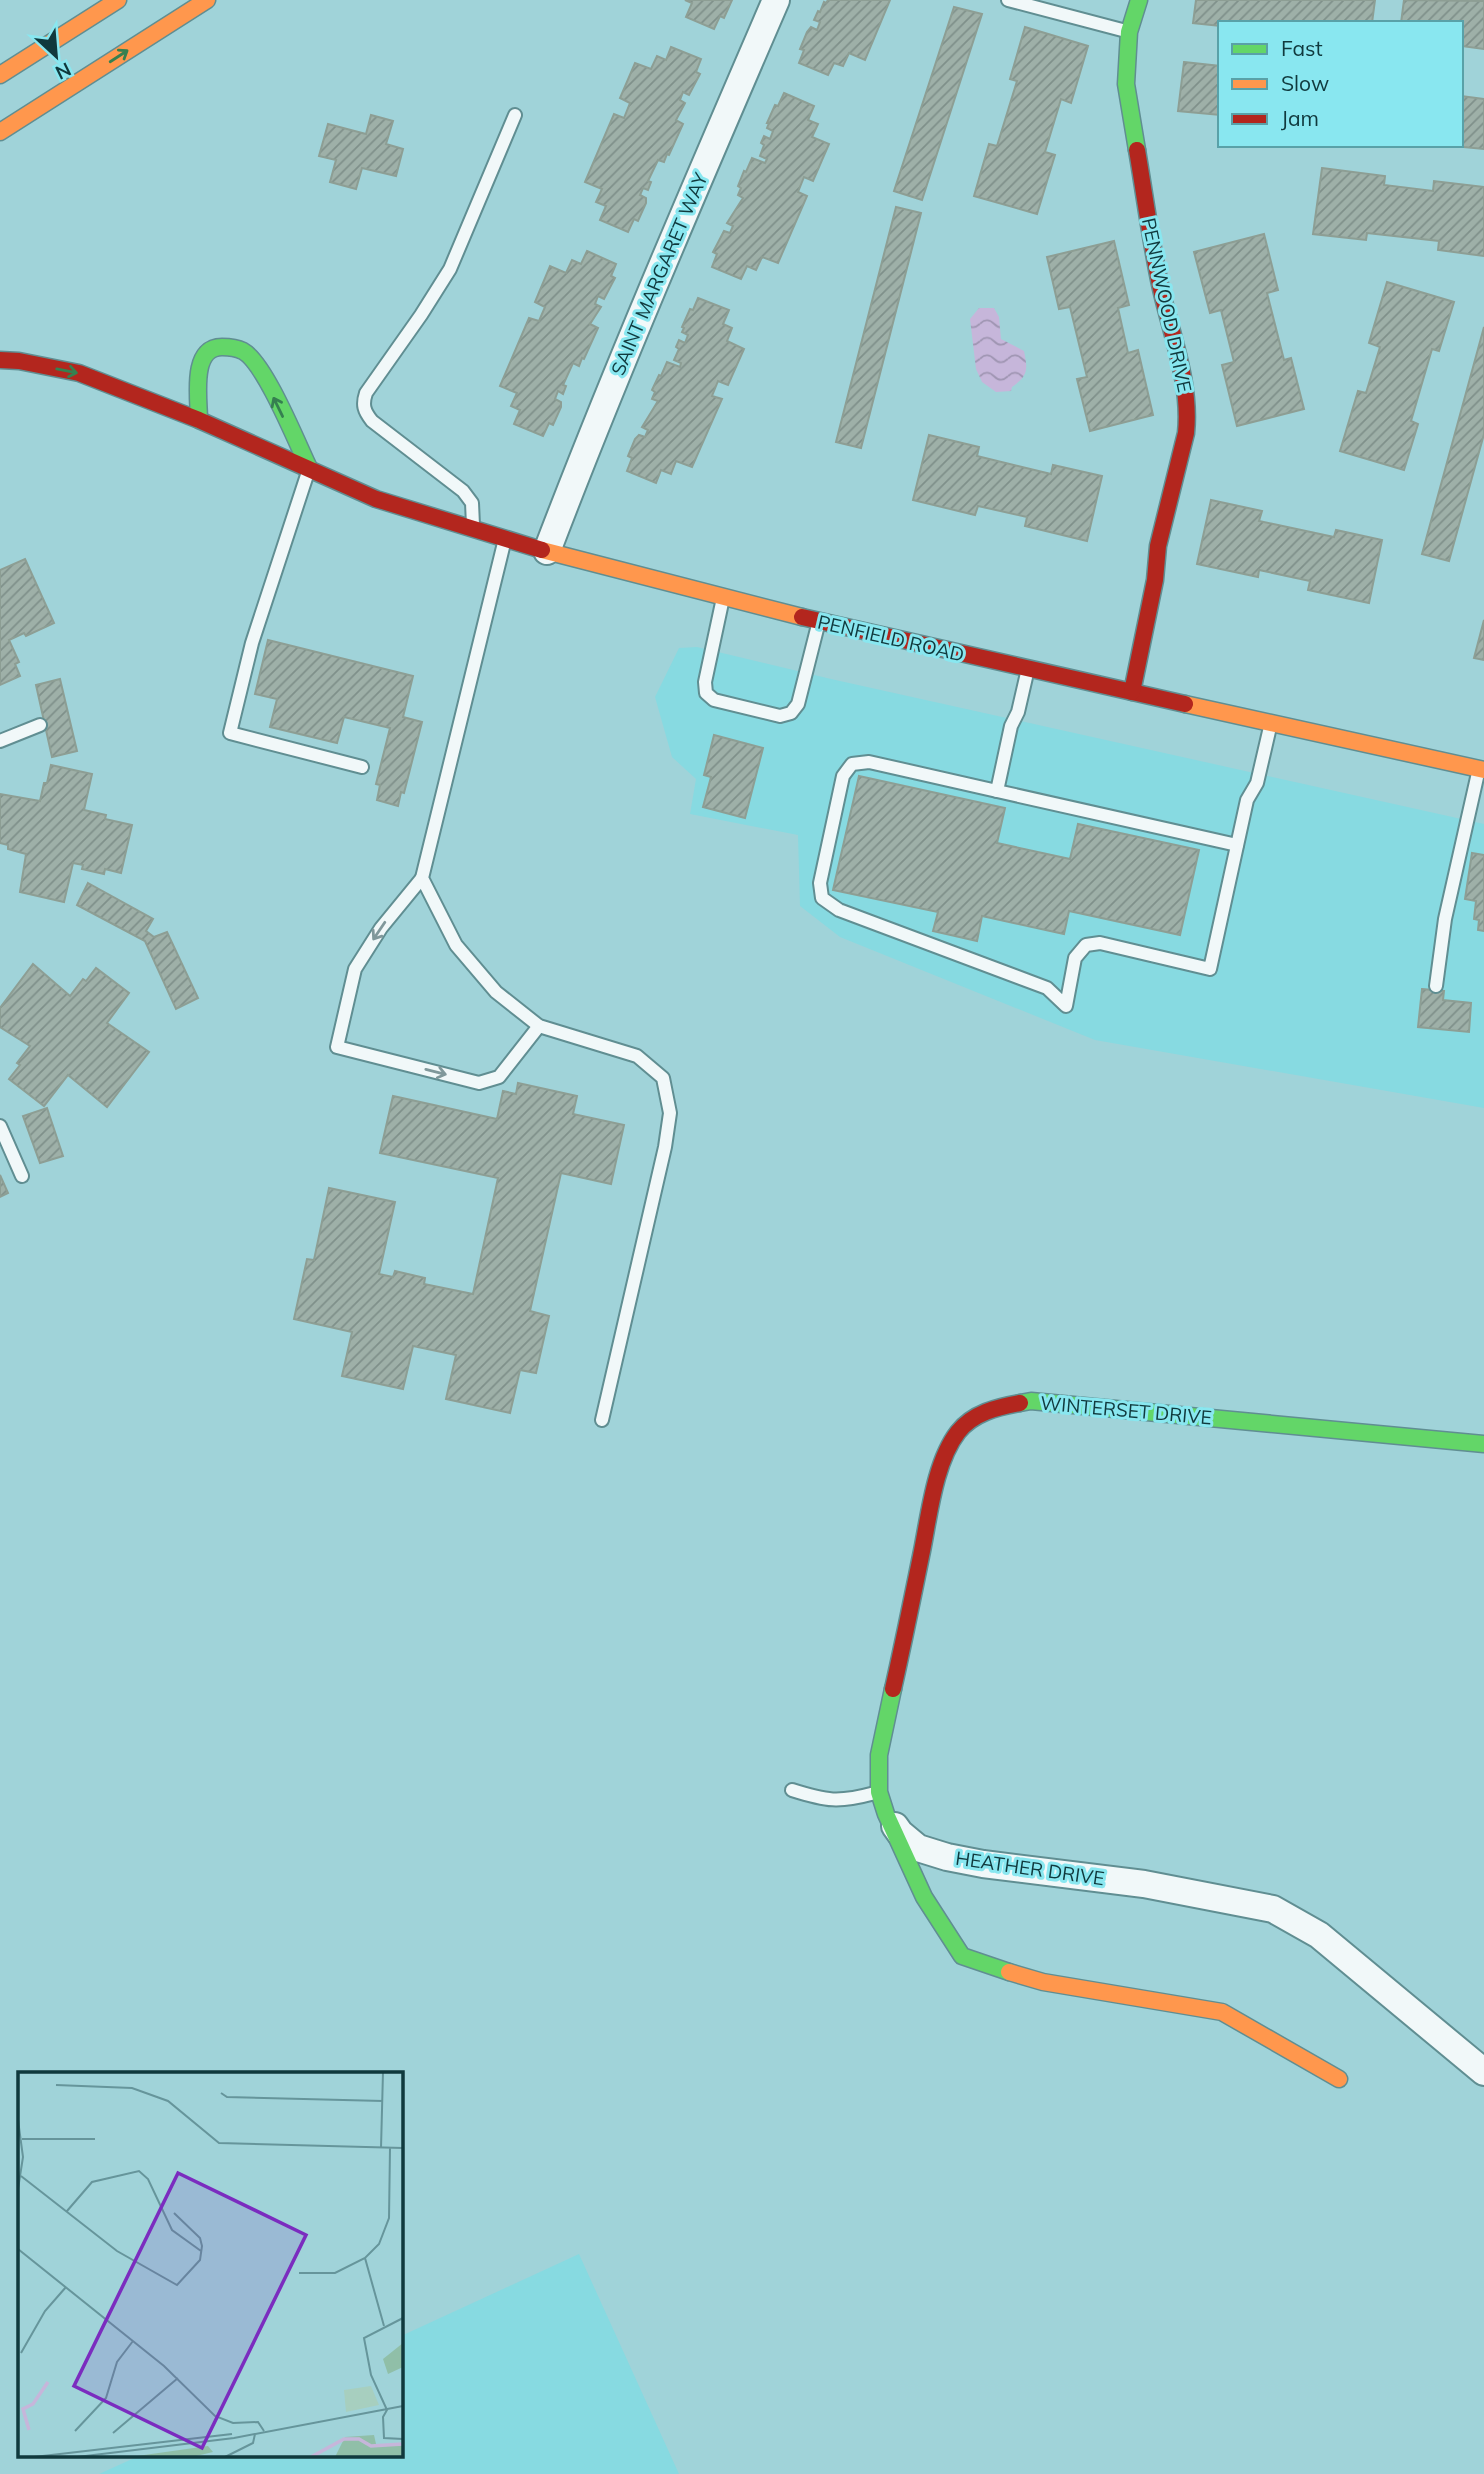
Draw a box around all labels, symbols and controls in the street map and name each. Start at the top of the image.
north arrow [21,21,91,91]
legend [1218,21,1463,147]
text: Fast [1281,35,1323,61]
one-way arrow [109,49,129,63]
text: N [52,57,75,85]
text: Slow [1281,70,1329,96]
text: Jam [1281,105,1319,131]
street label: SAINT MARGARET WAY [605,169,713,379]
street label: PENNWOOD DRIVE [1137,215,1197,395]
one-way arrow [55,364,78,378]
one-way arrow [270,397,284,418]
street label: PENFIELD ROAD [815,609,967,667]
one-way arrow [372,921,386,940]
one-way arrow [424,1066,447,1079]
street label: WINTERSET DRIVE [1039,1391,1213,1429]
street label: HEATHER DRIVE [954,1846,1106,1890]
inset map [18,2072,402,2456]

